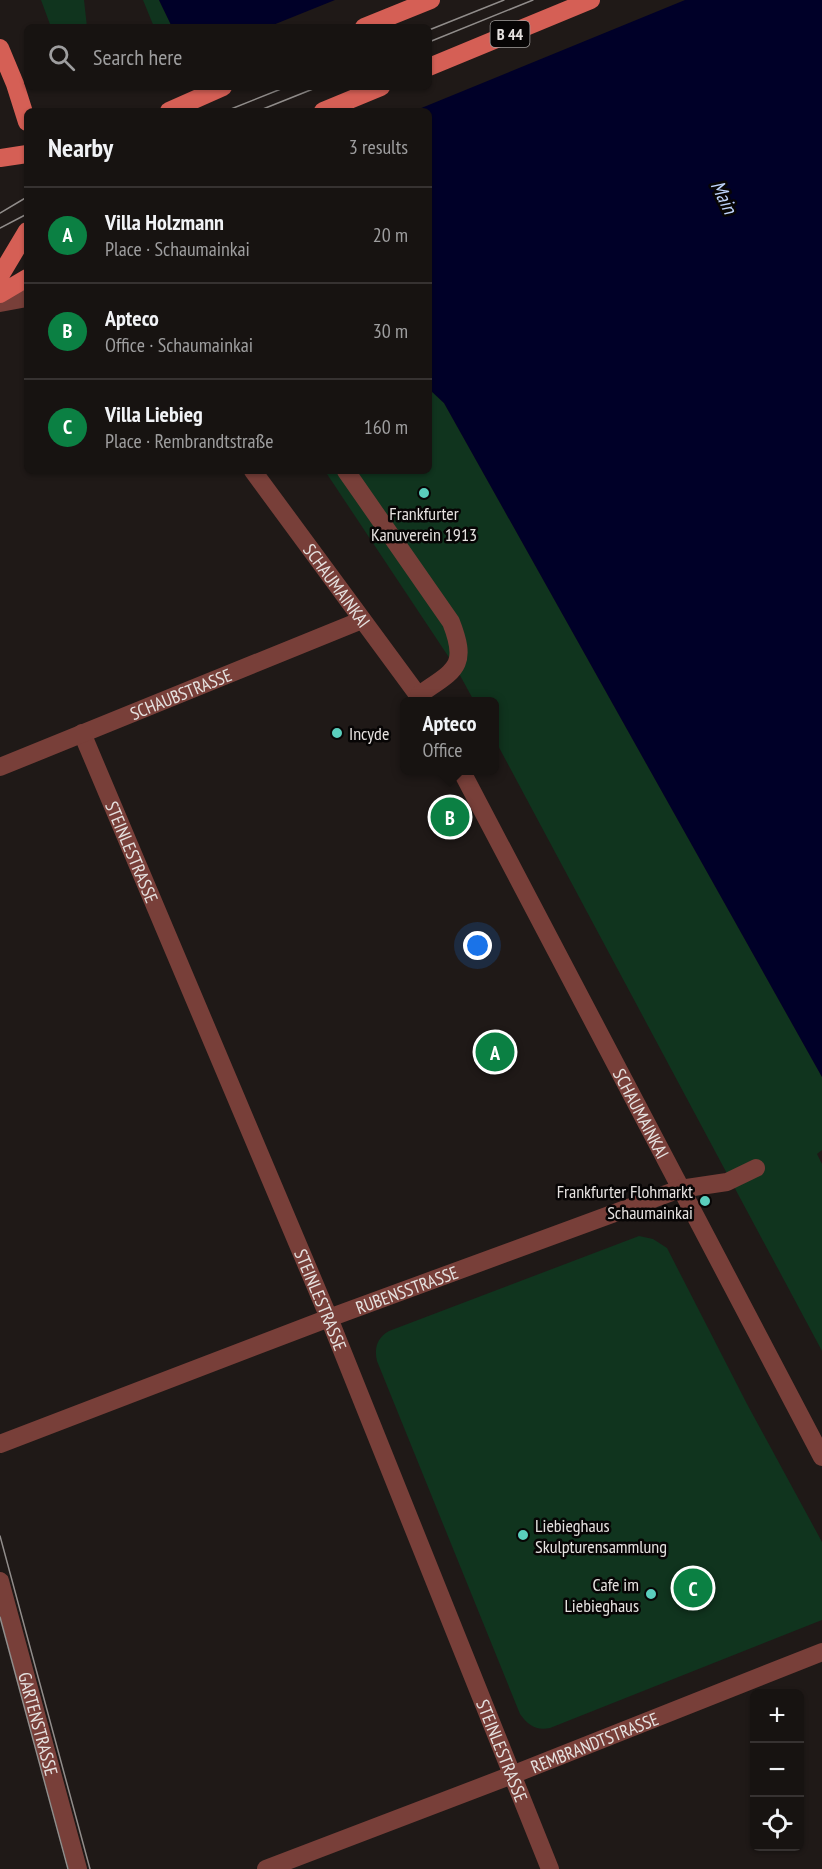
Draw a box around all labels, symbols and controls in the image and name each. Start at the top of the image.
road number: B 44 [490,21,530,47]
search box [24,24,432,90]
icon: search [45,41,78,74]
text: Search here [93,43,182,71]
text: Nearby [48,131,113,164]
text: 3 results [349,134,408,160]
water label: Main [705,176,744,219]
text: Villa Holzmann [105,208,224,236]
text: A [62,222,73,248]
text: 20 m [373,222,408,248]
text: Place · Schaumainkai [105,236,250,262]
text: Apteco [105,304,159,332]
text: B [63,318,72,344]
text: 30 m [373,318,408,344]
text: Office · Schaumainkai [105,332,253,358]
text: Villa Liebieg [105,400,203,428]
text: C [63,414,72,440]
text: 160 m [364,414,408,440]
text: Place · Rembrandtstraße [105,428,273,454]
marker: Frankfurter Kanuverein 1913 [417,486,431,500]
place label: Frankfurter Kanuverein 1913 [371,502,477,546]
street label: SCHAUMAINKAI [299,539,376,632]
street label: SCHAUBSTRASSE [126,663,235,725]
popup [400,697,499,775]
text: Apteco [423,709,476,737]
place label: Incyde [349,722,389,745]
marker: Incyde [330,726,344,740]
text: Office [423,737,462,763]
pin: B [430,794,470,840]
street label: STEINLESTRASSE [101,797,164,906]
your location [463,931,492,960]
pin: A [476,1030,514,1074]
street label: SCHAUMAINKAI [608,1064,675,1162]
place label: Frankfurter Flohmarkt Schaumainkai [557,1180,693,1224]
marker: Frankfurter Flohmarkt Schaumainkai [698,1194,712,1208]
street label: STEINLESTRASSE [290,1245,352,1354]
street label: RUBENSSTRASSE [352,1260,461,1319]
place label: Liebieghaus Skulpturensammlung [535,1514,667,1558]
marker: Liebieghaus Skulpturensammlung [516,1528,530,1542]
pin: C [674,1566,712,1610]
place label: Cafe im Liebieghaus [564,1573,639,1617]
marker: Cafe im Liebieghaus [644,1587,658,1601]
street label: GARTENSTRASSE [14,1670,64,1778]
map controls [750,1689,804,1851]
button: + [750,1689,804,1743]
street label: STEINLESTRASSE [472,1696,533,1805]
street label: REMBRANDTSTRASSE [527,1707,662,1778]
button: − [750,1743,804,1797]
button: locate [750,1797,804,1851]

